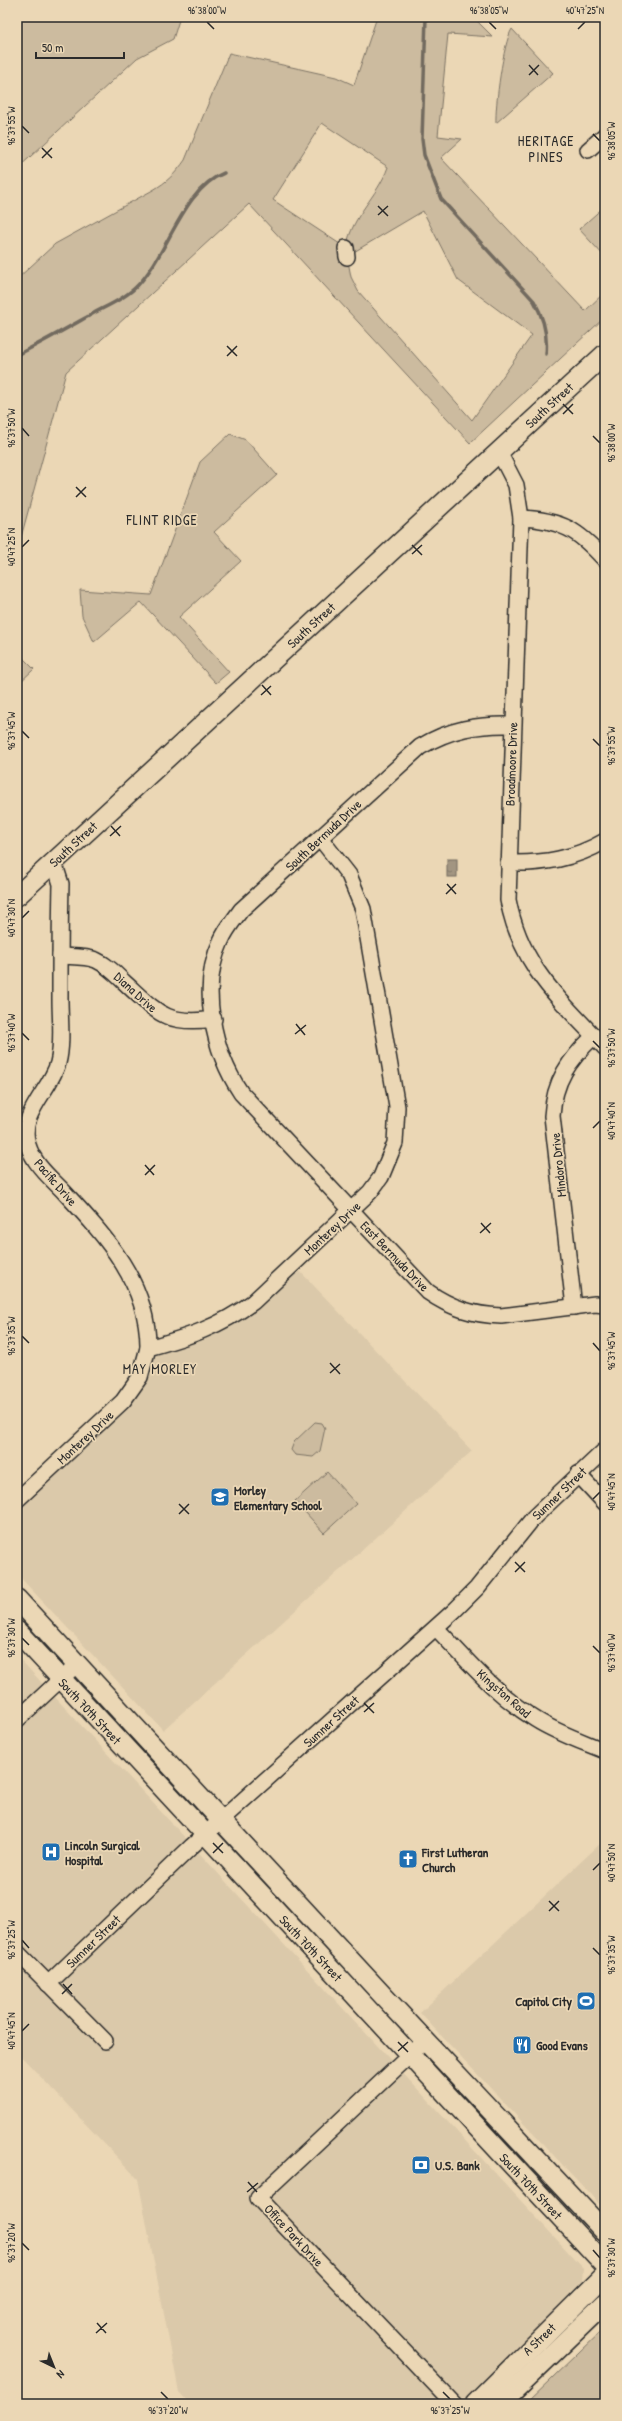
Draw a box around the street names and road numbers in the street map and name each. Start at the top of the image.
street label: South Street [521,378,577,432]
street label: South Street [283,598,339,652]
street label: Broadmoore Drive [501,722,521,806]
street label: South Bermuda Drive [281,795,365,875]
street label: South Street [45,817,101,871]
street label: Diana Drive [110,968,162,1016]
street label: Mindoro Drive [546,1132,570,1198]
street label: Pacific Drive [31,1155,81,1209]
street label: Monterey Drive [300,1197,364,1259]
street label: East Bermuda Drive [357,1217,433,1295]
street label: Monterey Drive [53,1406,117,1468]
street label: Sumner Street [528,1462,591,1524]
street label: Kingston Road [473,1664,535,1722]
street label: South 70th Street [55,1674,126,1749]
street label: Sumner Street [299,1691,363,1751]
street label: Sumner Street [62,1910,125,1972]
street label: South 70th Street [276,1911,347,1986]
street label: South 70th Street [496,2149,567,2224]
street label: Office Park Drive [260,2200,328,2270]
street label: A Street [519,2318,560,2359]

